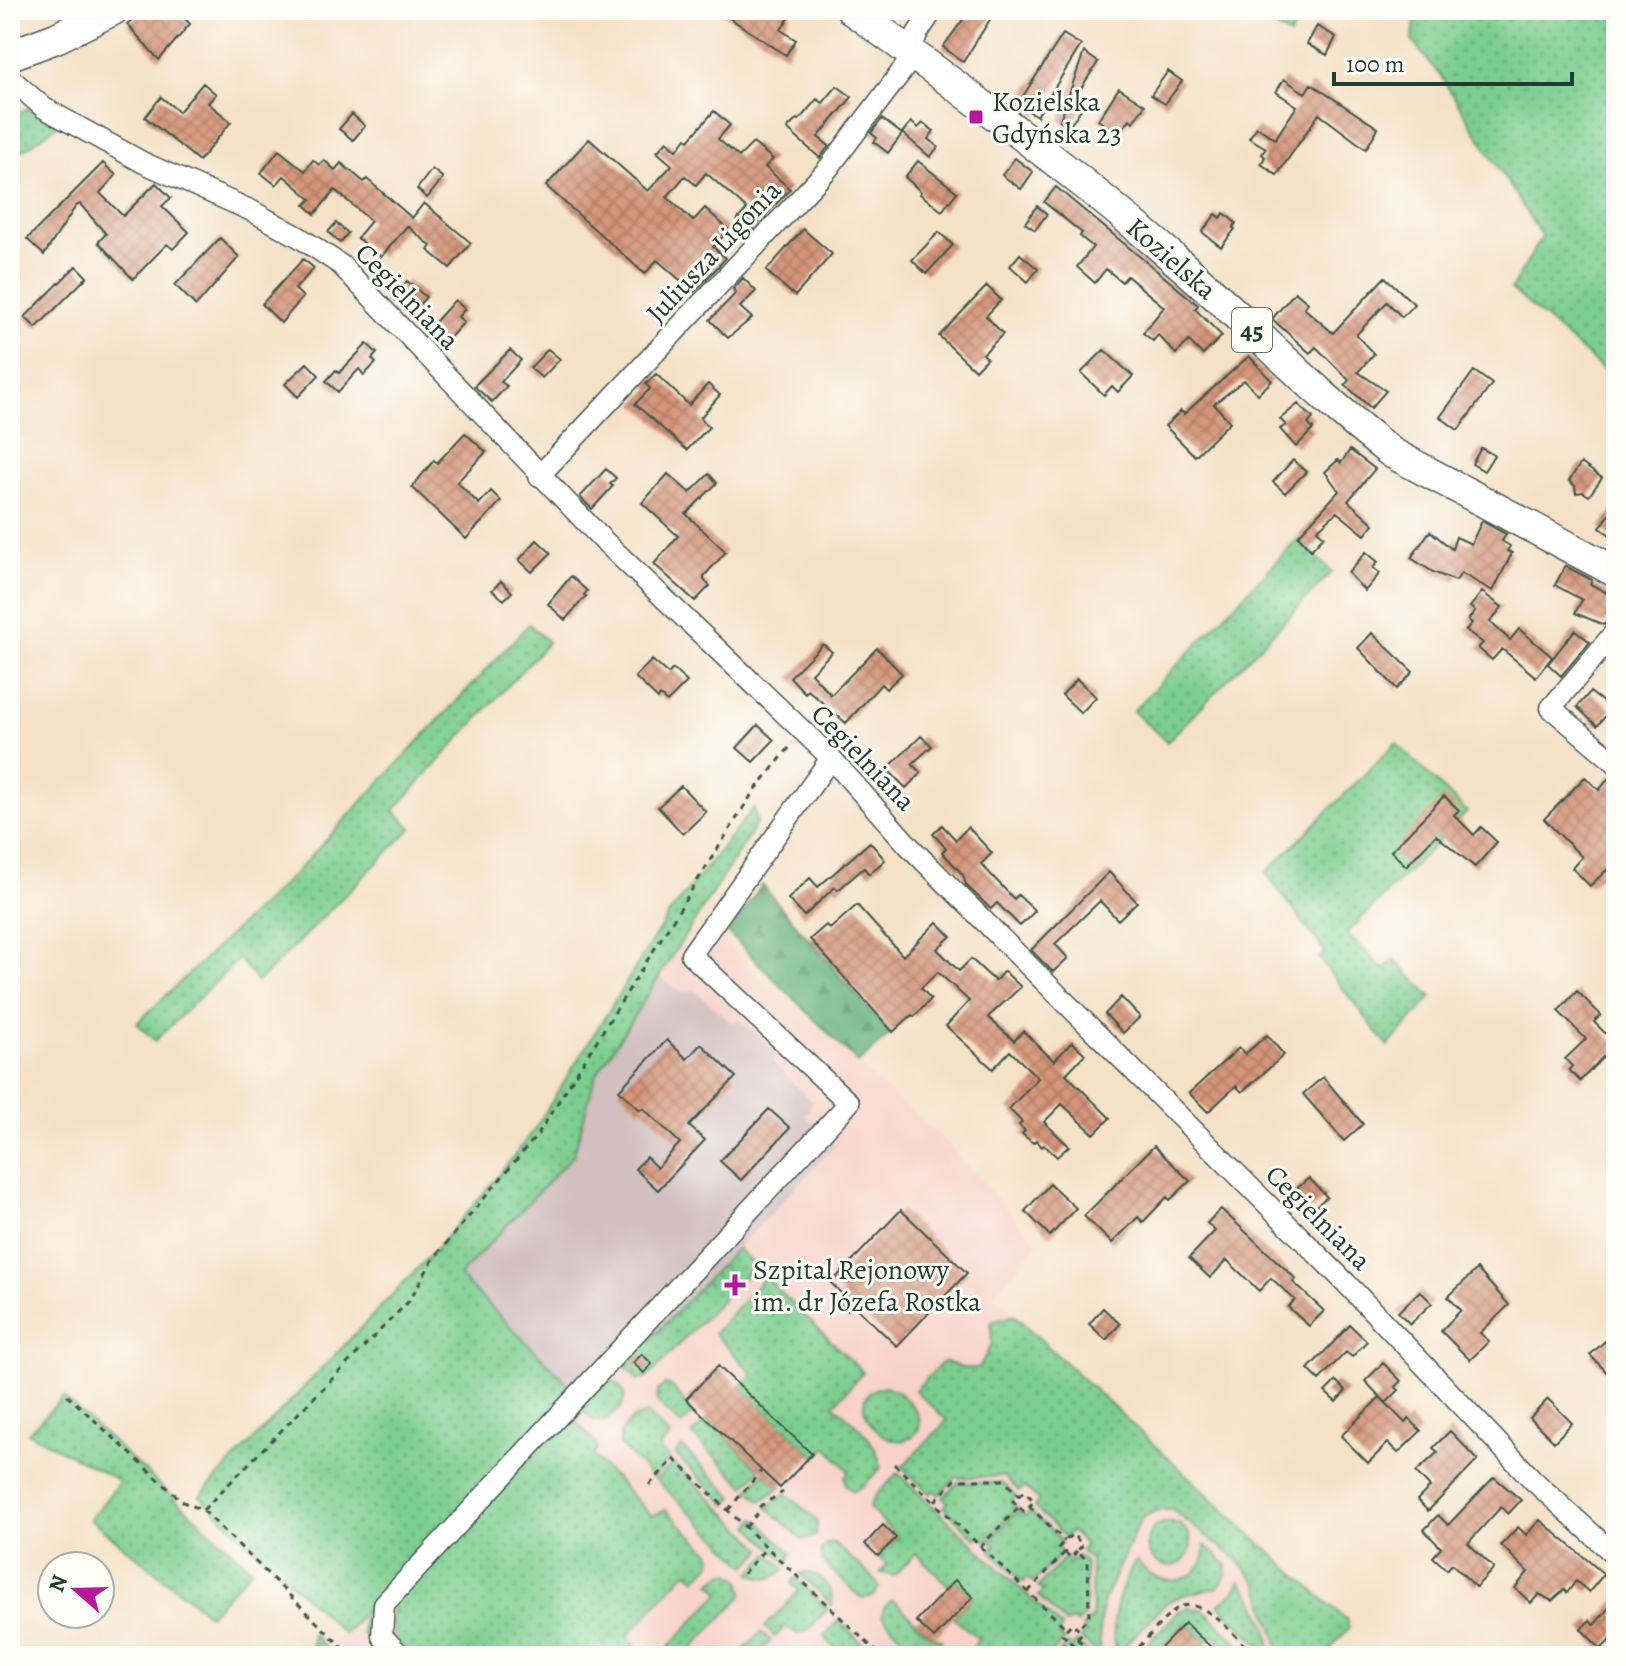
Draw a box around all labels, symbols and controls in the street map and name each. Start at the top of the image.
scale bar [1334,36,1572,86]
text: 100 m [1346,48,1405,80]
place label: Kozielska Gdyńska 23 [992,83,1122,153]
marker: Kozielska Gdyńska 23 [967,108,985,126]
street label: Juliusza Ligonia [638,172,790,331]
street label: Kozielska [1118,209,1225,309]
street label: Cegielniana [347,235,468,359]
road number: 45 [1232,308,1272,352]
street label: Cegielniana [803,696,924,820]
street label: Cegielniana [1257,1156,1380,1279]
place label: Szpital Rejonowy im. dr Józefa Rostka [753,1251,981,1321]
marker: Szpital Rejonowy im. dr Józefa Rostka [724,1274,746,1296]
north arrow [36,1550,116,1630]
text: N [41,1571,75,1596]

